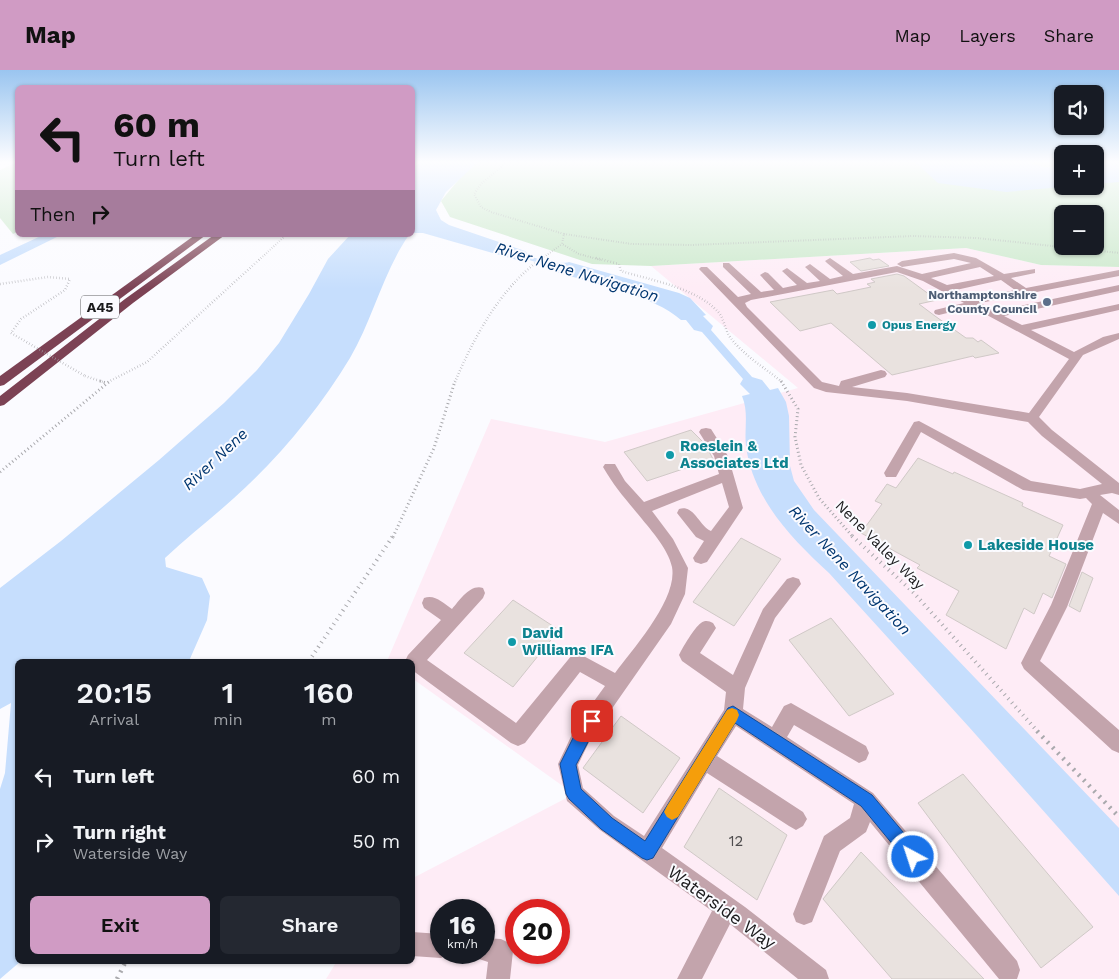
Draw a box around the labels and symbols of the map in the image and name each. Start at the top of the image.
water label: River Nene Navigation [493,238,661,306]
place label: Northamptonshire County Council [928,288,1037,316]
road number: A45 [81,296,119,318]
marker: Northamptonshire County Council [1041,296,1053,308]
place label: Opus Energy [882,318,956,332]
marker: Opus Energy [866,319,878,331]
water label: River Nene [179,424,251,494]
place label: Roeslein & Associates Ltd [680,437,789,472]
marker: Roeslein & Associates Ltd [664,449,676,461]
street label: Nene Valley Way [832,497,928,593]
water label: River Nene Navigation [785,501,915,639]
place label: Lakeside House [978,536,1094,554]
marker: Lakeside House [962,539,974,551]
place label: David Williams IFA [522,624,615,659]
marker: David Williams IFA [506,636,518,648]
pin [571,700,613,742]
position arrow [886,830,938,882]
house number: 12 [729,832,743,850]
street label: Waterside Way [664,861,781,954]
speed limit sign: 20 [505,899,570,964]

